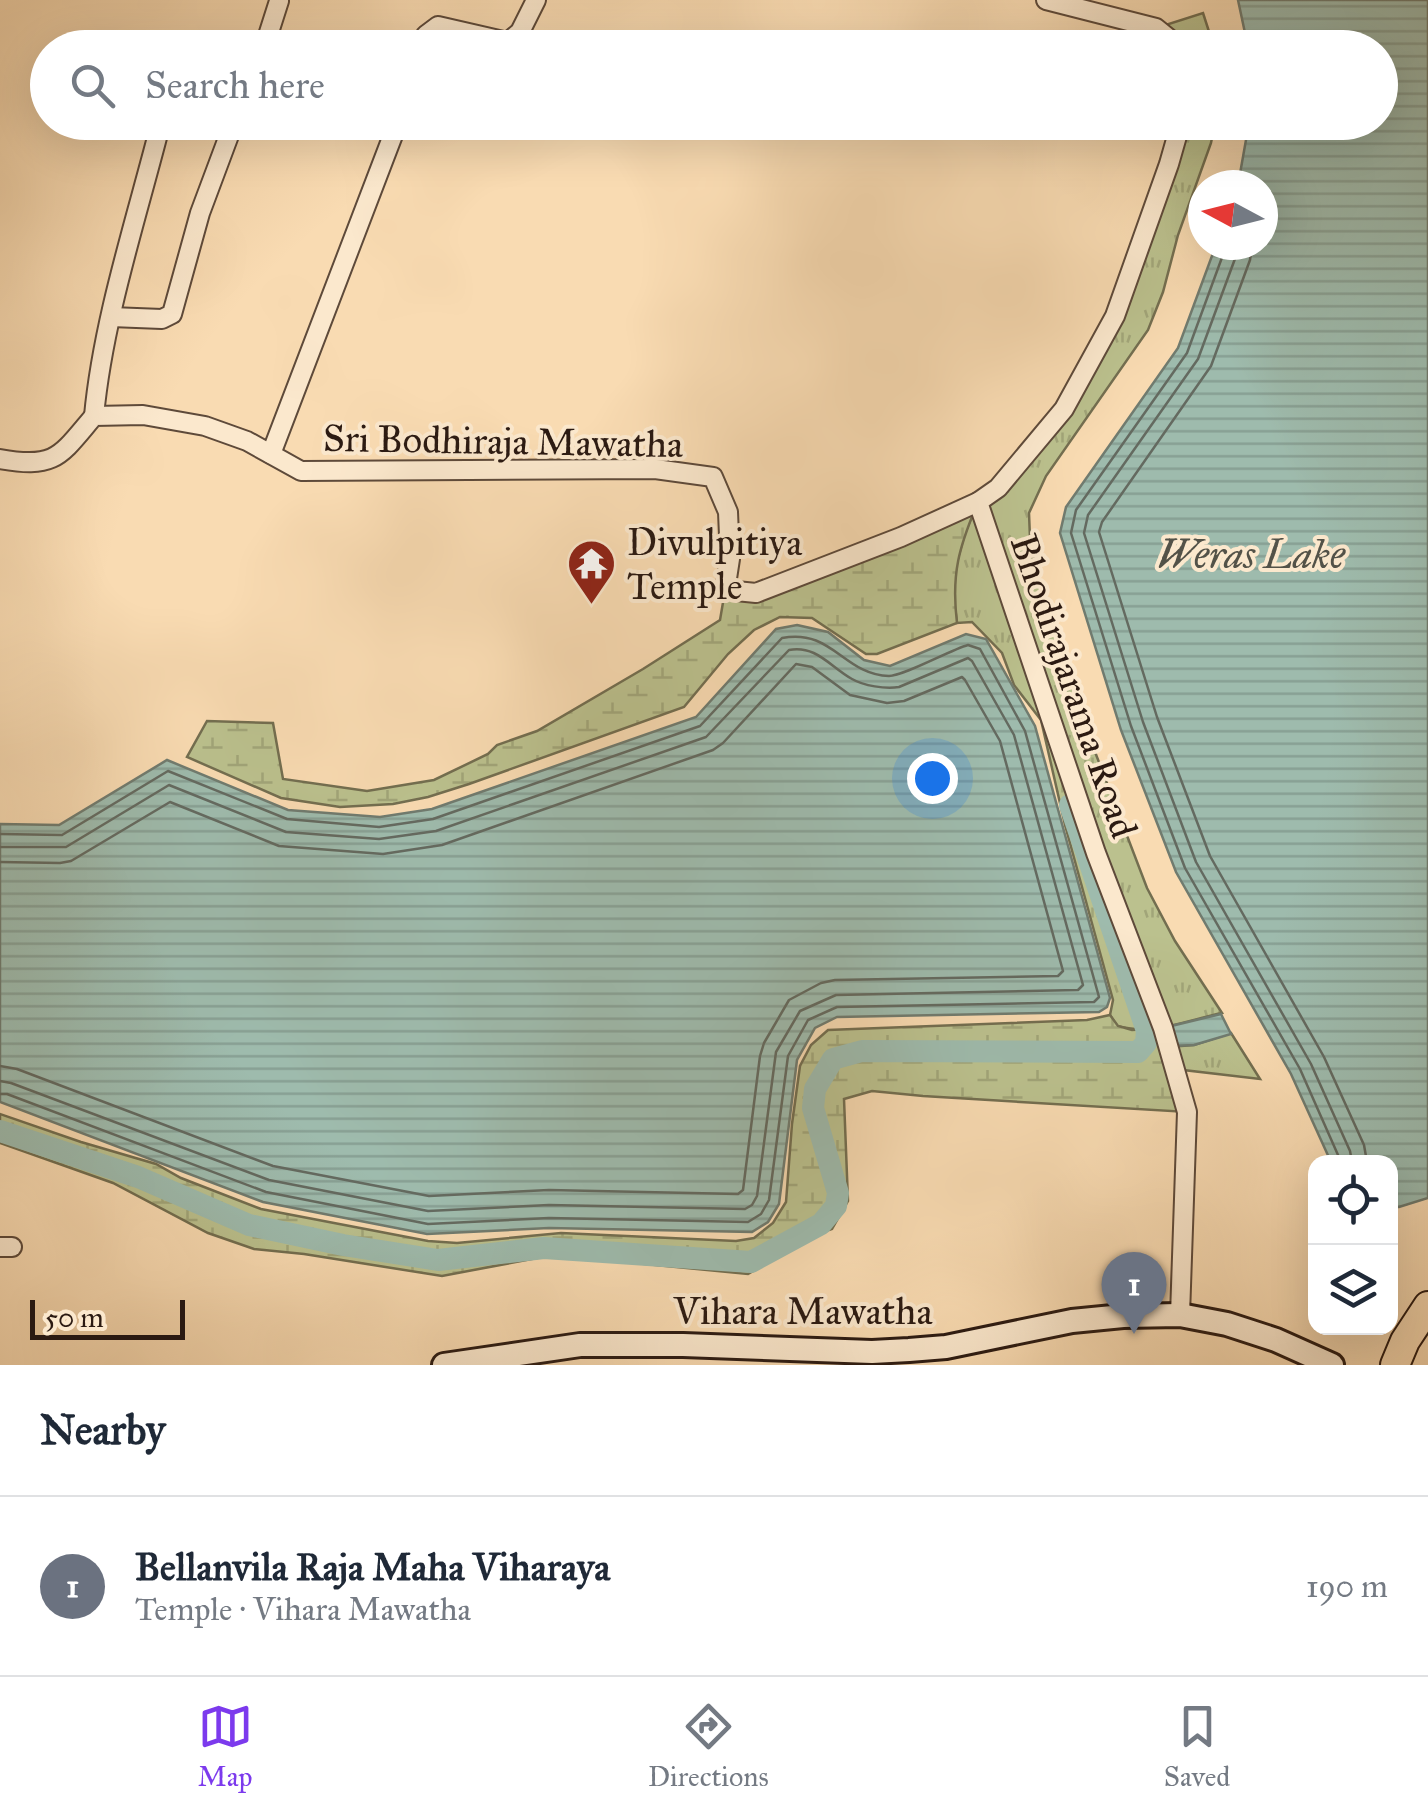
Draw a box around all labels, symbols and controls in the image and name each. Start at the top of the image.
search box [30,30,1398,140]
icon: search [65,58,120,113]
text: Search here [145,62,325,108]
north arrow [1188,170,1278,260]
street label: Sri Bodhiraja Mawatha [323,415,684,467]
place label: Divulpitiya Temple [627,519,803,609]
street label: Bhodirajarama Road [1000,528,1148,844]
water label: Weras Lake [1157,530,1346,579]
temple icon: Divulpitiya Temple [566,538,618,606]
your location [907,753,958,804]
map controls [1308,1155,1398,1335]
button: locate [1308,1155,1398,1245]
button: layers [1308,1245,1398,1335]
pin: 1 [1102,1252,1166,1334]
street label: Vihara Mawatha [673,1288,933,1334]
scale bar [30,1295,185,1340]
text: 50 m [45,1300,104,1335]
text: Nearby [40,1404,165,1456]
text: Bellanvila Raja Maha Viharaya [135,1544,610,1590]
text: 1 [66,1567,79,1606]
text: 190 m [1306,1567,1388,1606]
text: Temple · Vihara Mawatha [135,1590,471,1629]
tab: Map [198,1699,253,1794]
tab: Directions [648,1699,769,1794]
tab: Saved [1164,1699,1230,1794]

